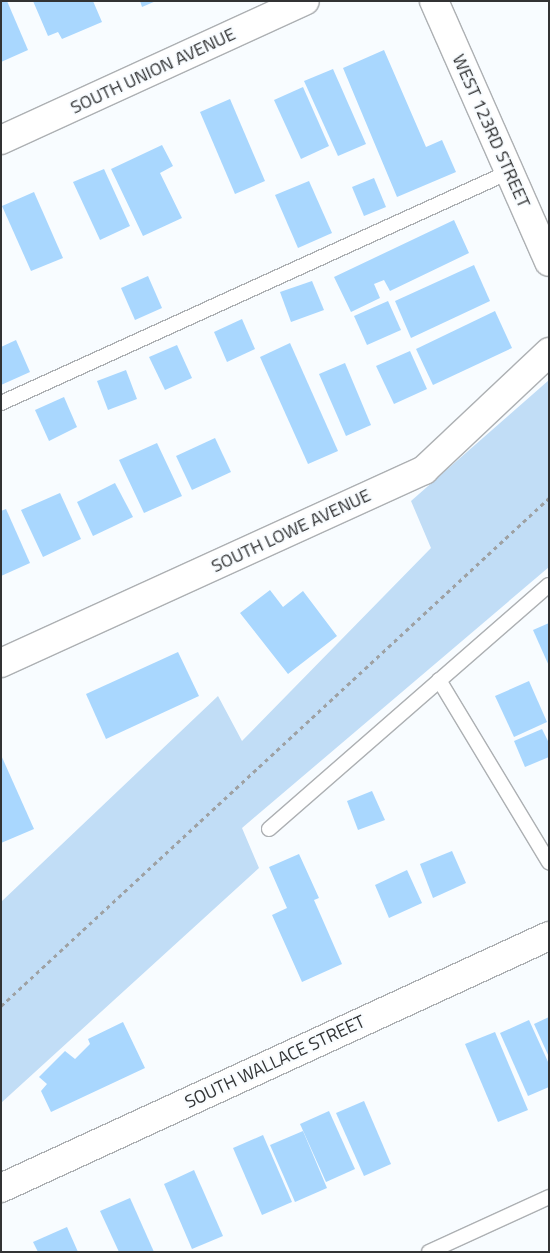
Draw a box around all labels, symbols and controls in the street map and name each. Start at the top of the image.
street label: SOUTH UNION AVENUE [67,23,239,119]
street label: WEST 123RD STREET [447,51,535,211]
street label: SOUTH LOWE AVENUE [208,485,374,577]
street label: SOUTH WALLACE STREET [182,1011,368,1113]

